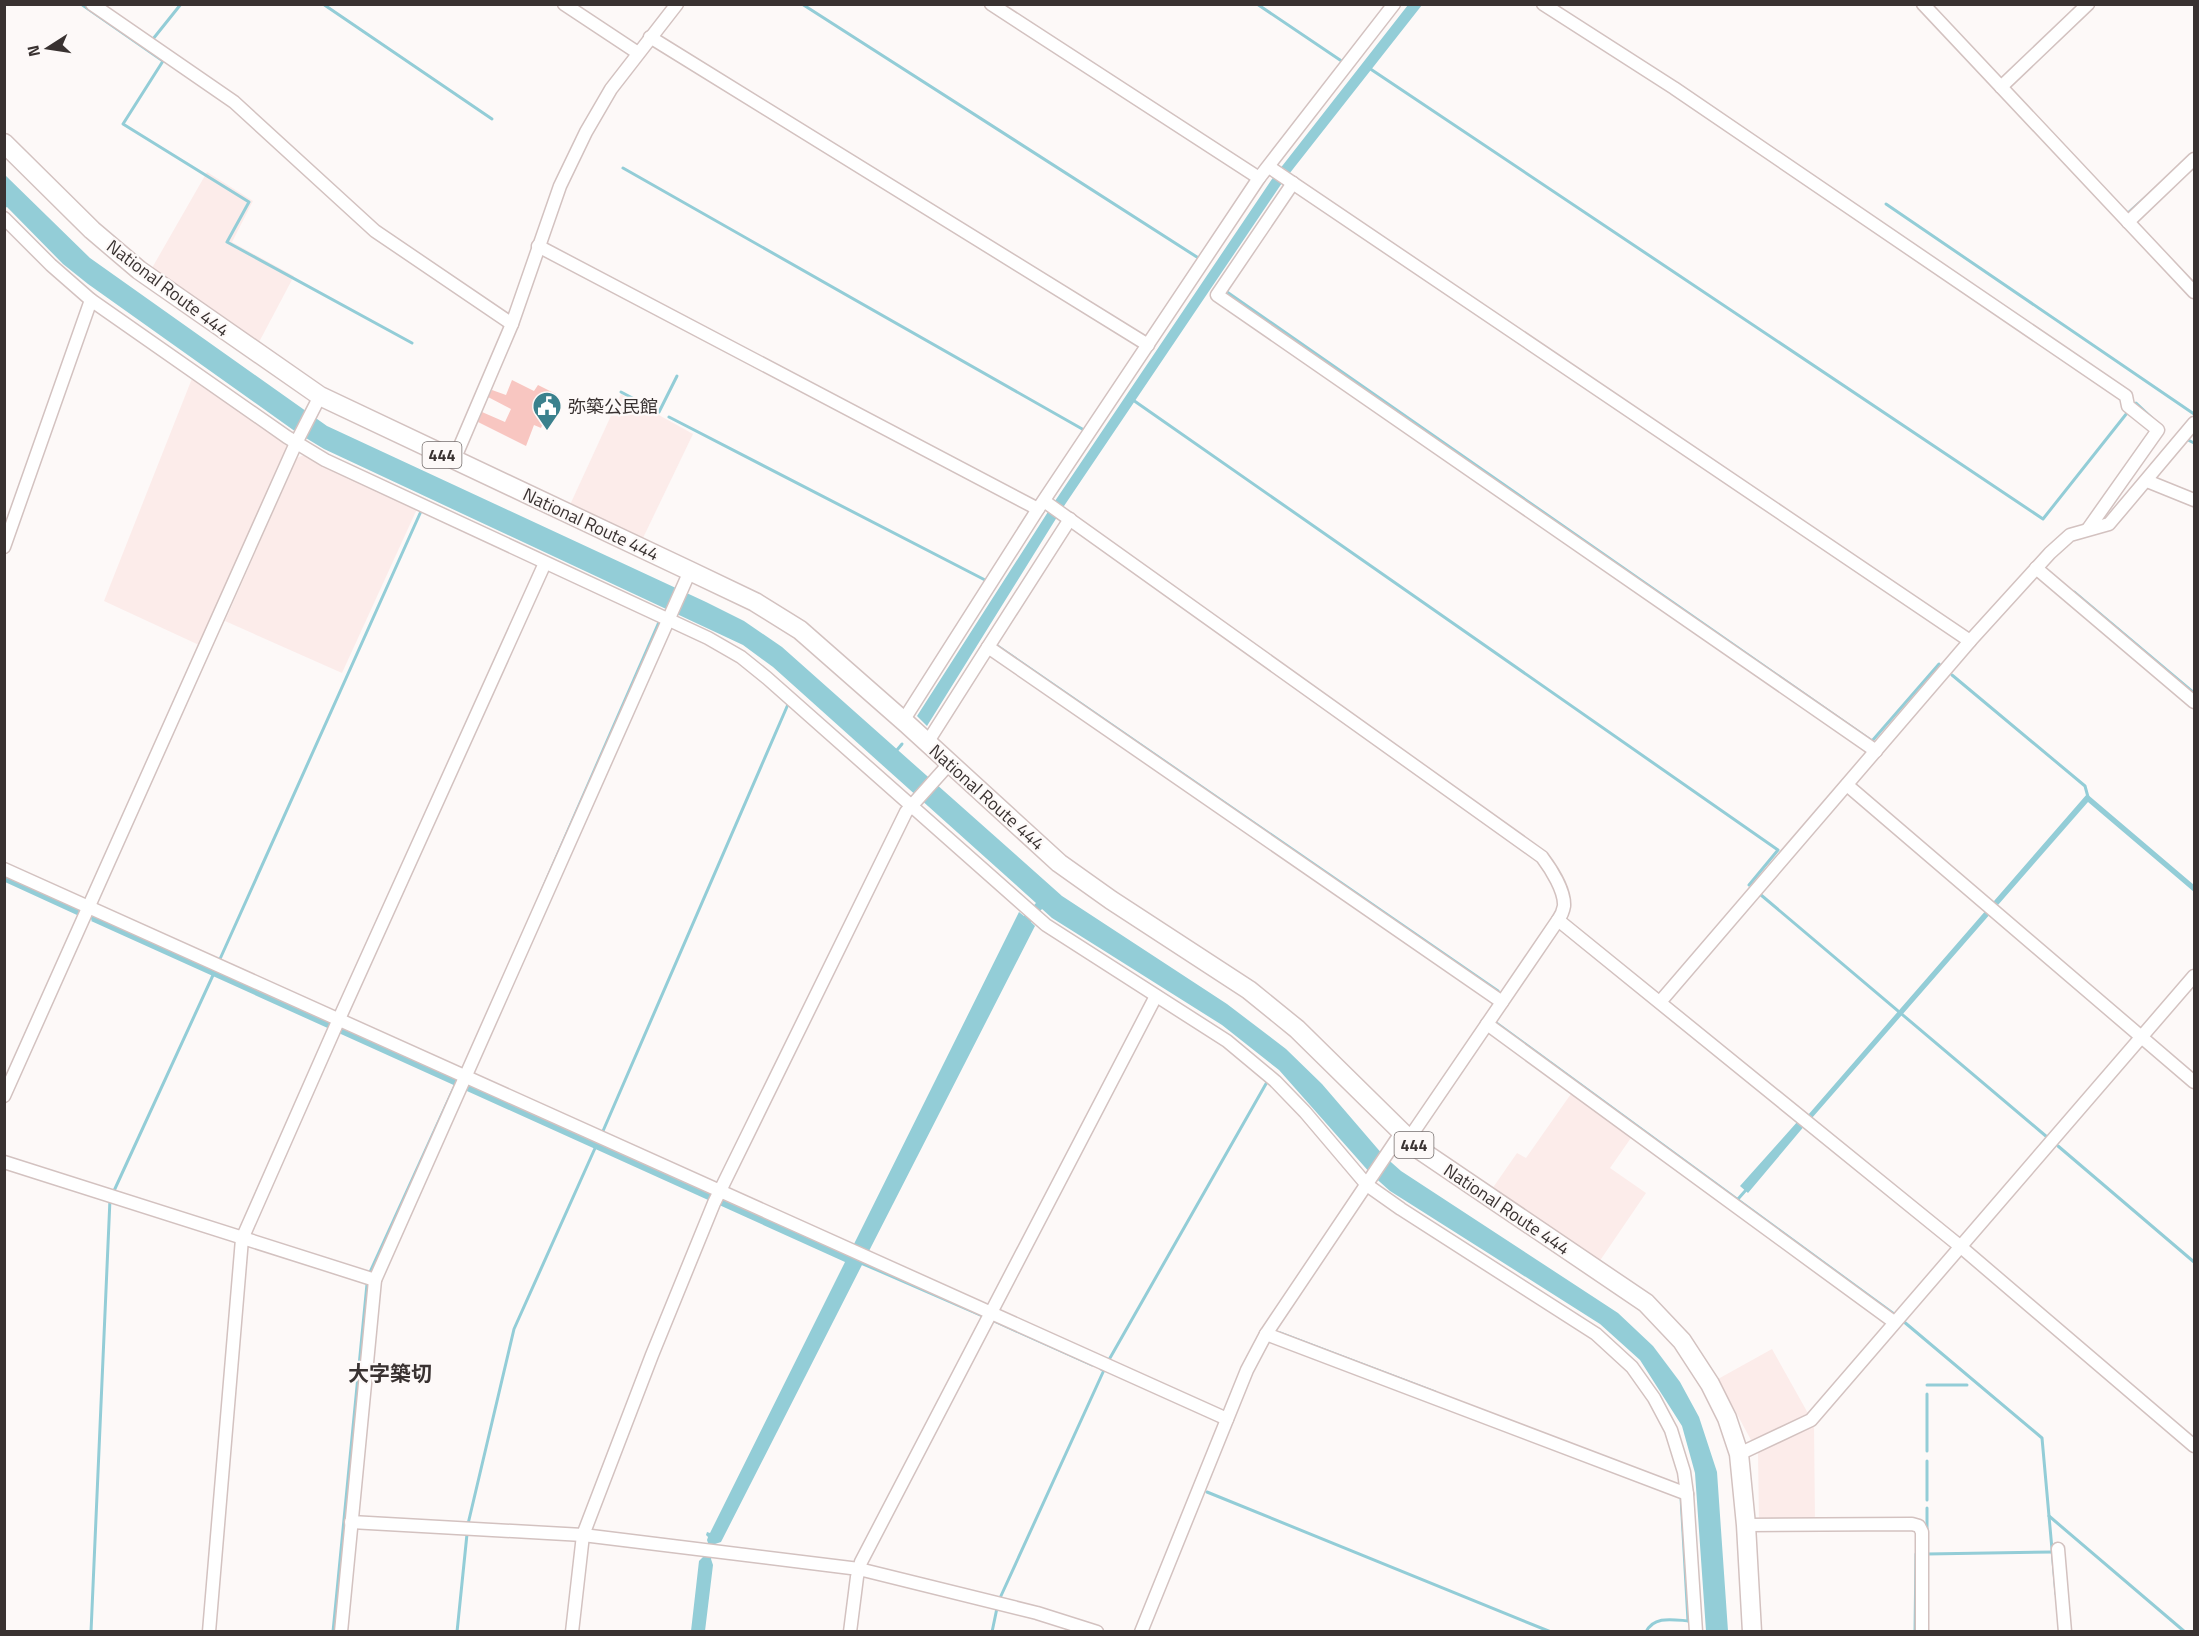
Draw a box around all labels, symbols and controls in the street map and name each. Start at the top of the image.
north arrow [18,18,78,78]
text: N [20,43,46,59]
street label: National Route 444 [101,233,235,343]
public building icon: 弥築公民館 [531,390,563,432]
place label: 弥築公民館 [568,393,658,420]
road number: 444 [422,442,462,468]
street label: National Route 444 [519,481,663,567]
street label: National Route 444 [923,738,1051,856]
road number: 444 [1394,1132,1434,1158]
street label: National Route 444 [1438,1157,1576,1261]
district label: 大字築切 [348,1357,432,1389]

